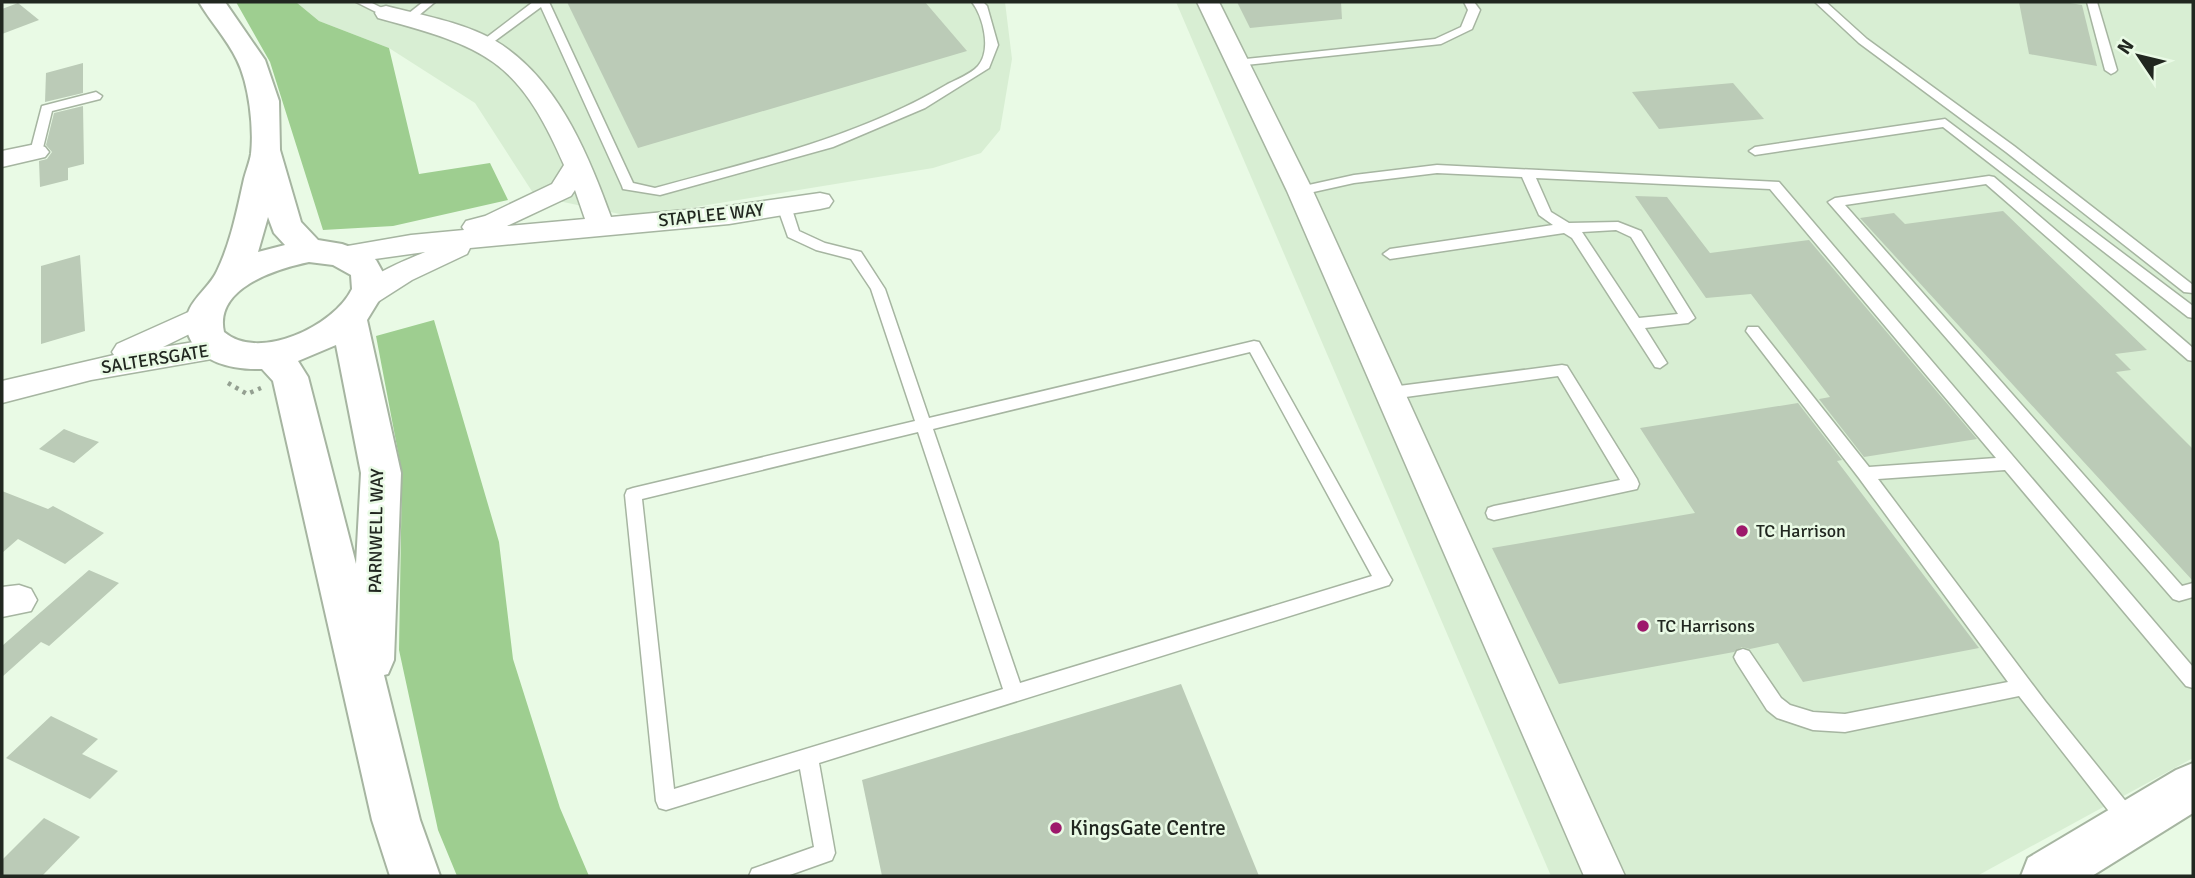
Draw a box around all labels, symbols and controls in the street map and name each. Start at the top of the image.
north arrow [2104,21,2174,91]
text: N [2112,35,2140,59]
street label: STAPLEE WAY [657,199,765,231]
street label: SALTERSGATE [100,340,210,378]
street label: PARNWELL WAY [364,468,388,594]
place label: TC Harrison [1756,520,1846,542]
marker: TC Harrison [1734,523,1750,539]
place label: TC Harrisons [1657,615,1755,637]
marker: TC Harrisons [1635,618,1651,634]
place label: KingsGate Centre [1070,815,1226,841]
marker: KingsGate Centre [1048,820,1064,836]

